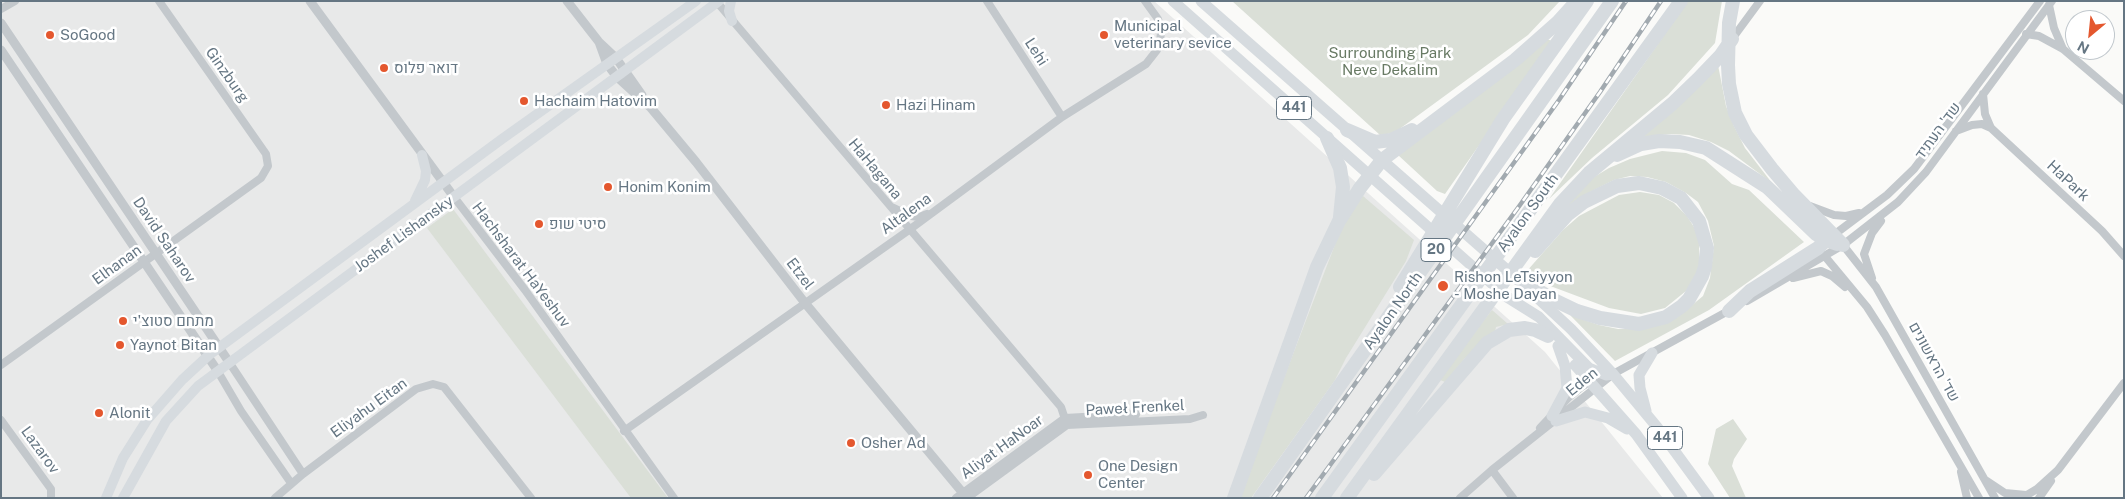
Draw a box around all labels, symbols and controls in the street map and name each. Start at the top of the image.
north arrow [2065,10,2115,60]
place label: Municipal veterinary sevice [1114,17,1232,52]
place label: SoGood [60,26,115,44]
marker: SoGood [44,29,56,41]
marker: Municipal veterinary sevice [1098,29,1110,41]
street label: Lehi [1020,35,1052,69]
text: N [2075,38,2092,57]
street label: Ginzburg [201,44,253,106]
park label: Surrounding Park Neve Dekalim [1329,44,1451,79]
place label: דואר פלוס [394,59,458,77]
marker: דואר פלוס [378,62,390,74]
place label: Hachaim Hatovim [534,92,657,110]
marker: Hachaim Hatovim [518,95,530,107]
place label: Hazi Hinam [896,96,975,114]
road number: 441 [1276,96,1312,120]
marker: Hazi Hinam [880,99,892,111]
street label: שד' העתיד [1911,99,1965,163]
street label: HaHagana [844,135,906,203]
street label: HaPark [2043,157,2093,205]
street label: Ayalon South [1494,170,1562,256]
place label: Honim Konim [618,178,711,196]
marker: Honim Konim [602,181,614,193]
street label: Altalena [877,190,935,238]
street label: Joshef Lishansky [351,192,457,276]
street label: David Saharov [129,194,199,286]
street label: Hachsharat HaYeshuv [468,199,574,331]
place label: סיטי שופ [549,215,606,233]
marker: סיטי שופ [533,218,545,230]
road number: 20 [1421,238,1451,262]
street label: Elhanan [89,241,145,289]
street label: Etzel [782,255,818,293]
place label: Rishon LeTsiyyon - Moshe Dayan [1454,268,1573,303]
street label: Ayalon North [1360,269,1426,353]
marker: Rishon LeTsiyyon - Moshe Dayan [1436,279,1450,293]
place label: מתחם סטוצ'י [133,312,214,330]
marker: מתחם סטוצ'י [117,315,129,327]
street label: שד' הראשונים [1905,319,1963,405]
place label: Yaynot Bitan [130,336,217,354]
marker: Yaynot Bitan [114,339,126,351]
street label: Eden [1563,364,1601,400]
street label: Eliyahu Eitan [327,374,411,442]
street label: Paweł Frenkel [1085,396,1185,420]
place label: Alonit [109,404,151,422]
marker: Alonit [93,407,105,419]
street label: Aliyat HaNoar [957,411,1047,483]
street label: Lazarov [17,423,63,477]
road number: 441 [1648,426,1682,449]
place label: Osher Ad [861,434,926,452]
marker: Osher Ad [845,437,857,449]
place label: One Design Center [1098,457,1178,492]
marker: One Design Center [1082,469,1094,481]

